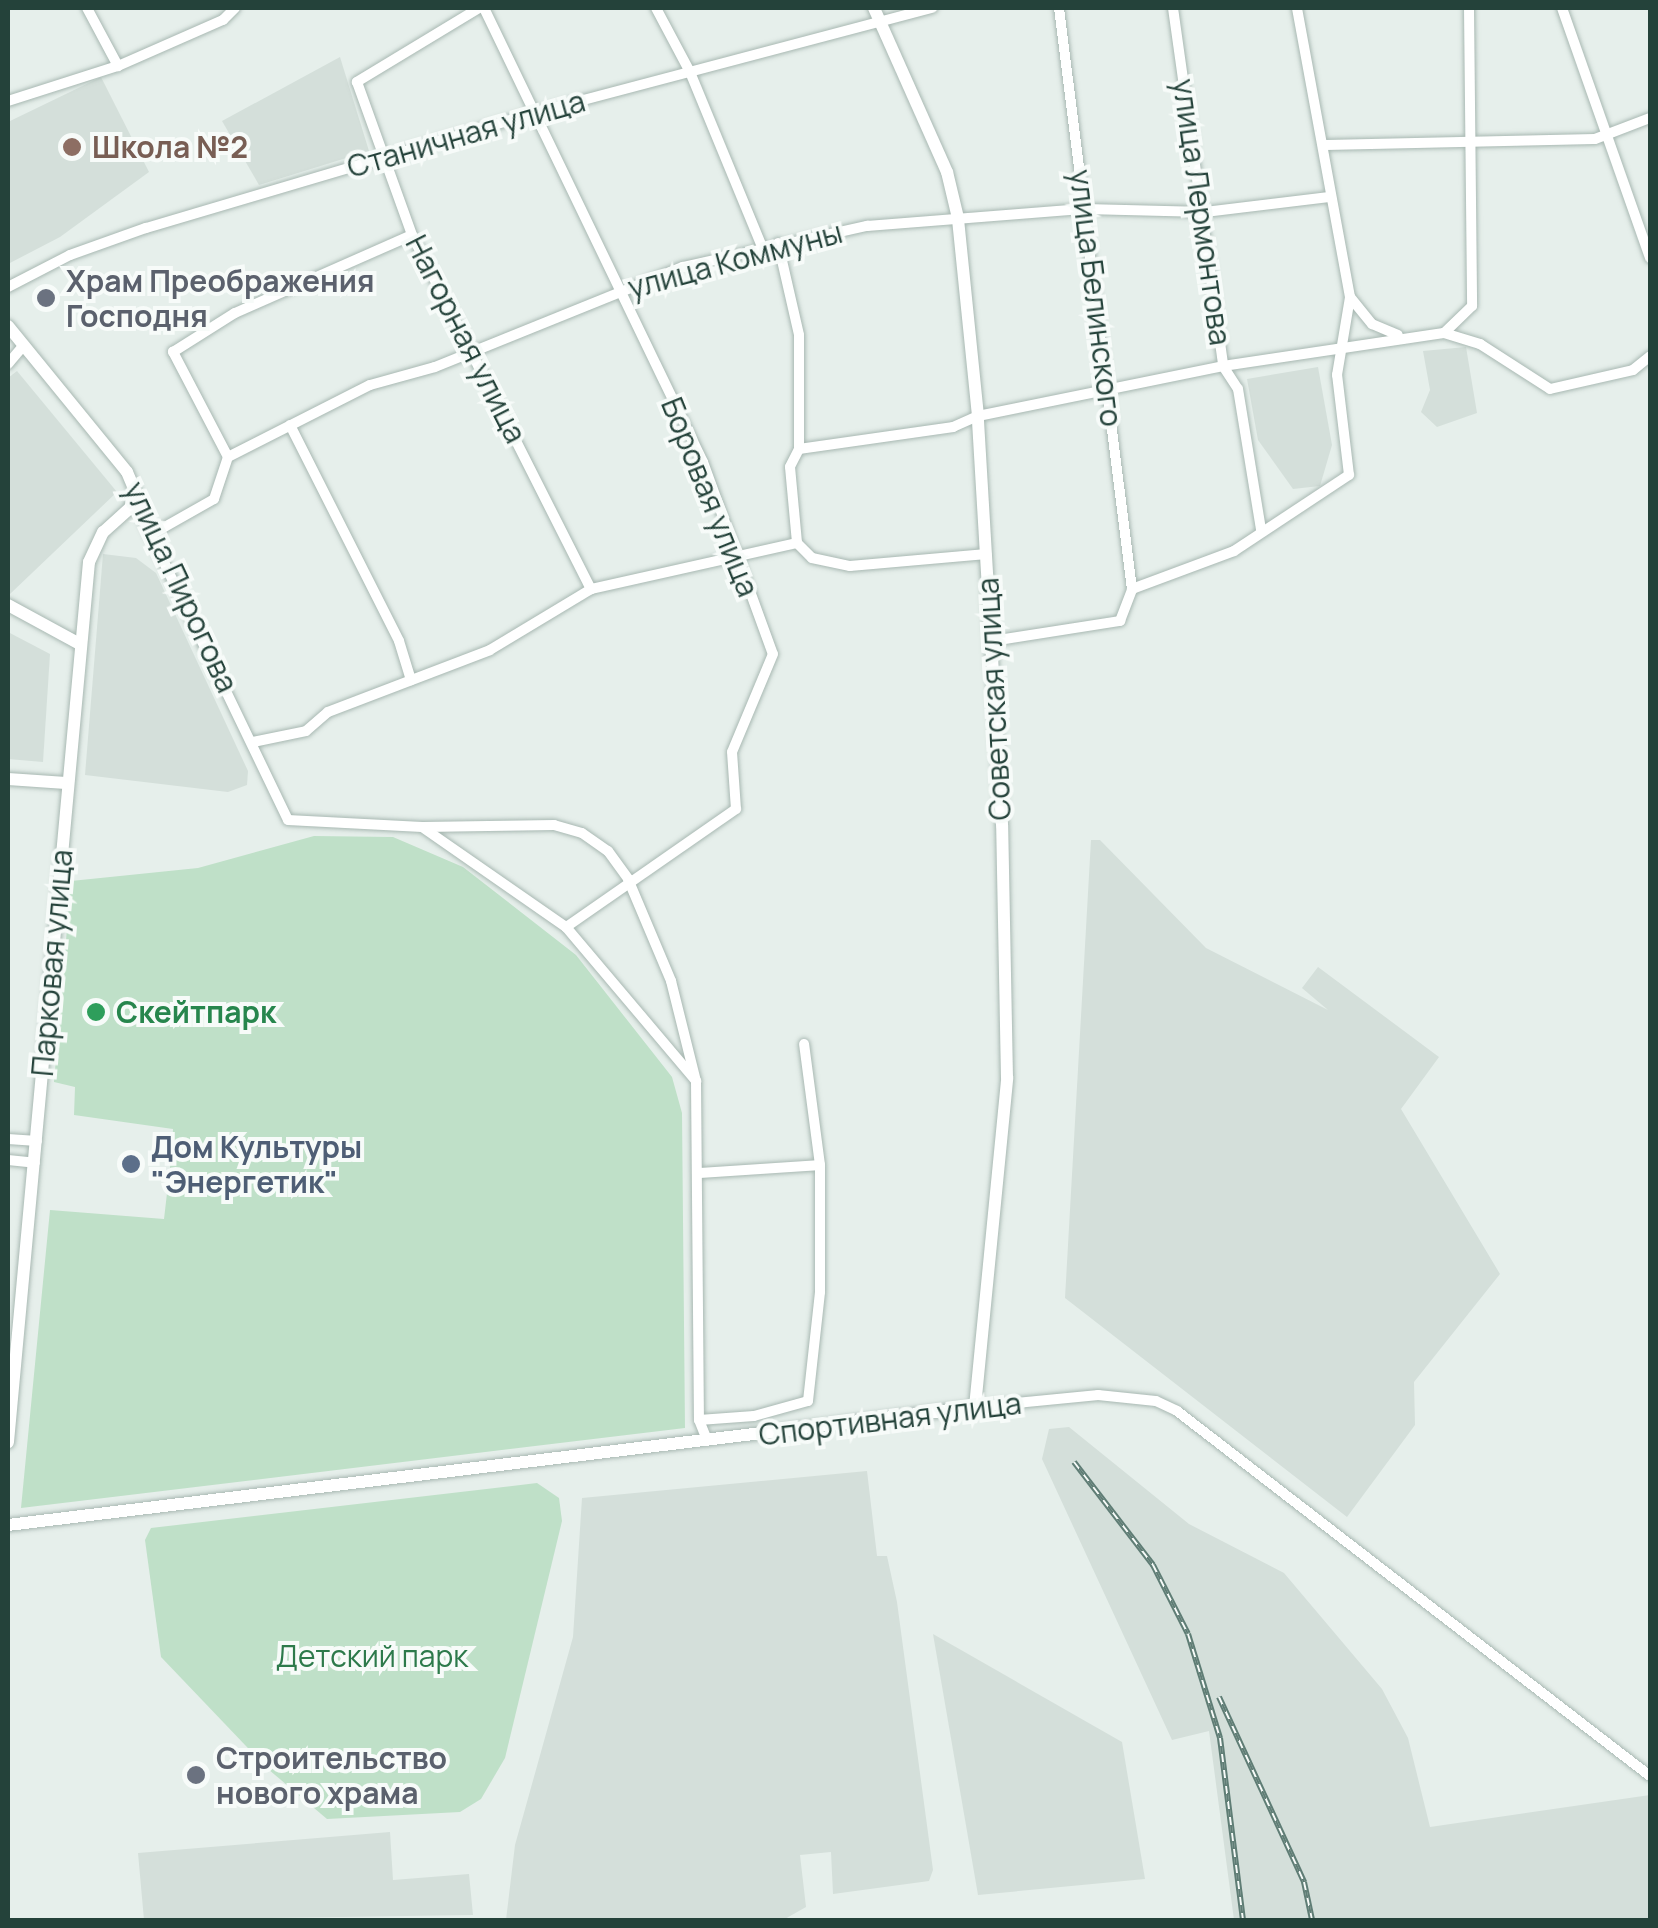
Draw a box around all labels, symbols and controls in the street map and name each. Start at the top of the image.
street label: улица Лермонтова [1165,76,1239,348]
street label: Станичная улица [343,83,589,185]
place label: Школа №2 [92,129,248,165]
marker: Школа №2 [61,136,83,158]
street label: улица Белинского [1062,167,1130,429]
street label: улица Коммуны [624,214,846,306]
street label: Нагорная улица [398,229,534,449]
place label: Храм Преображения Господня [66,263,374,334]
marker: Храм Преображения Господня [35,287,57,309]
street label: Боровая улица [654,392,766,602]
street label: улица Пирогова [116,476,246,698]
street label: Советская улица [970,577,1018,821]
street label: Парковая улица [24,848,80,1078]
place label: Скейтпарк [116,994,276,1030]
marker: Скейтпарк [85,1001,107,1023]
place label: Дом Культуры "Энергетик" [151,1129,362,1200]
marker: Дом Культуры "Энергетик" [120,1153,142,1175]
street label: Спортивная улица [757,1385,1023,1453]
park label: Детский парк [276,1638,468,1674]
place label: Строительство нового храма [216,1740,447,1810]
marker: Строительство нового храма [185,1764,207,1786]

